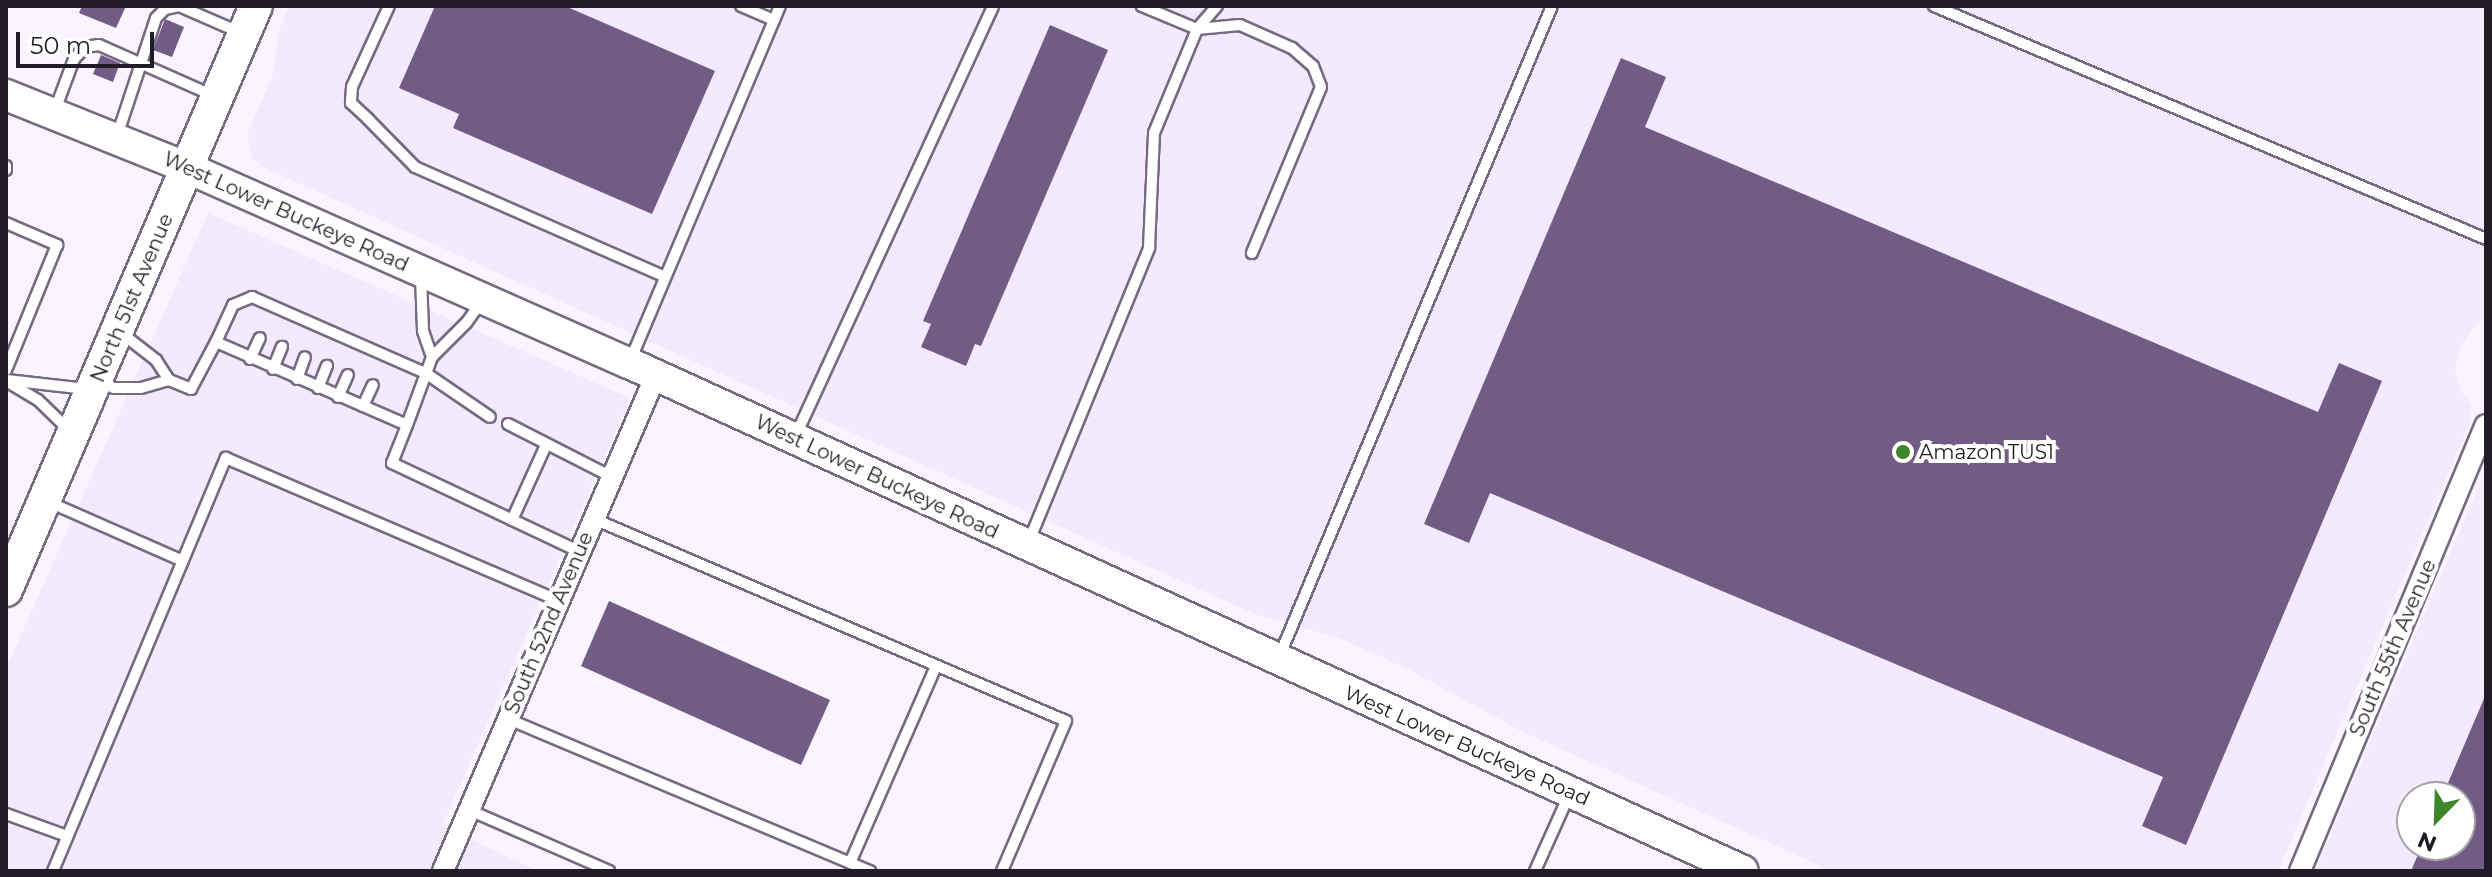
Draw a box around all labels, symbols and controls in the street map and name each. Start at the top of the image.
scale bar [20,16,158,66]
text: 50 m [30,31,91,60]
street label: West Lower Buckeye Road [160,147,412,277]
street label: North 51st Avenue [86,210,178,386]
street label: West Lower Buckeye Road [751,410,1003,544]
place label: Amazon TUS1 [1919,440,2054,464]
marker: Amazon TUS1 [1894,443,1912,461]
street label: South 52nd Avenue [500,528,598,718]
street label: South 55th Avenue [2345,556,2441,740]
street label: West Lower Buckeye Road [1341,681,1593,811]
north arrow [2396,781,2476,861]
text: N [2414,826,2441,858]

